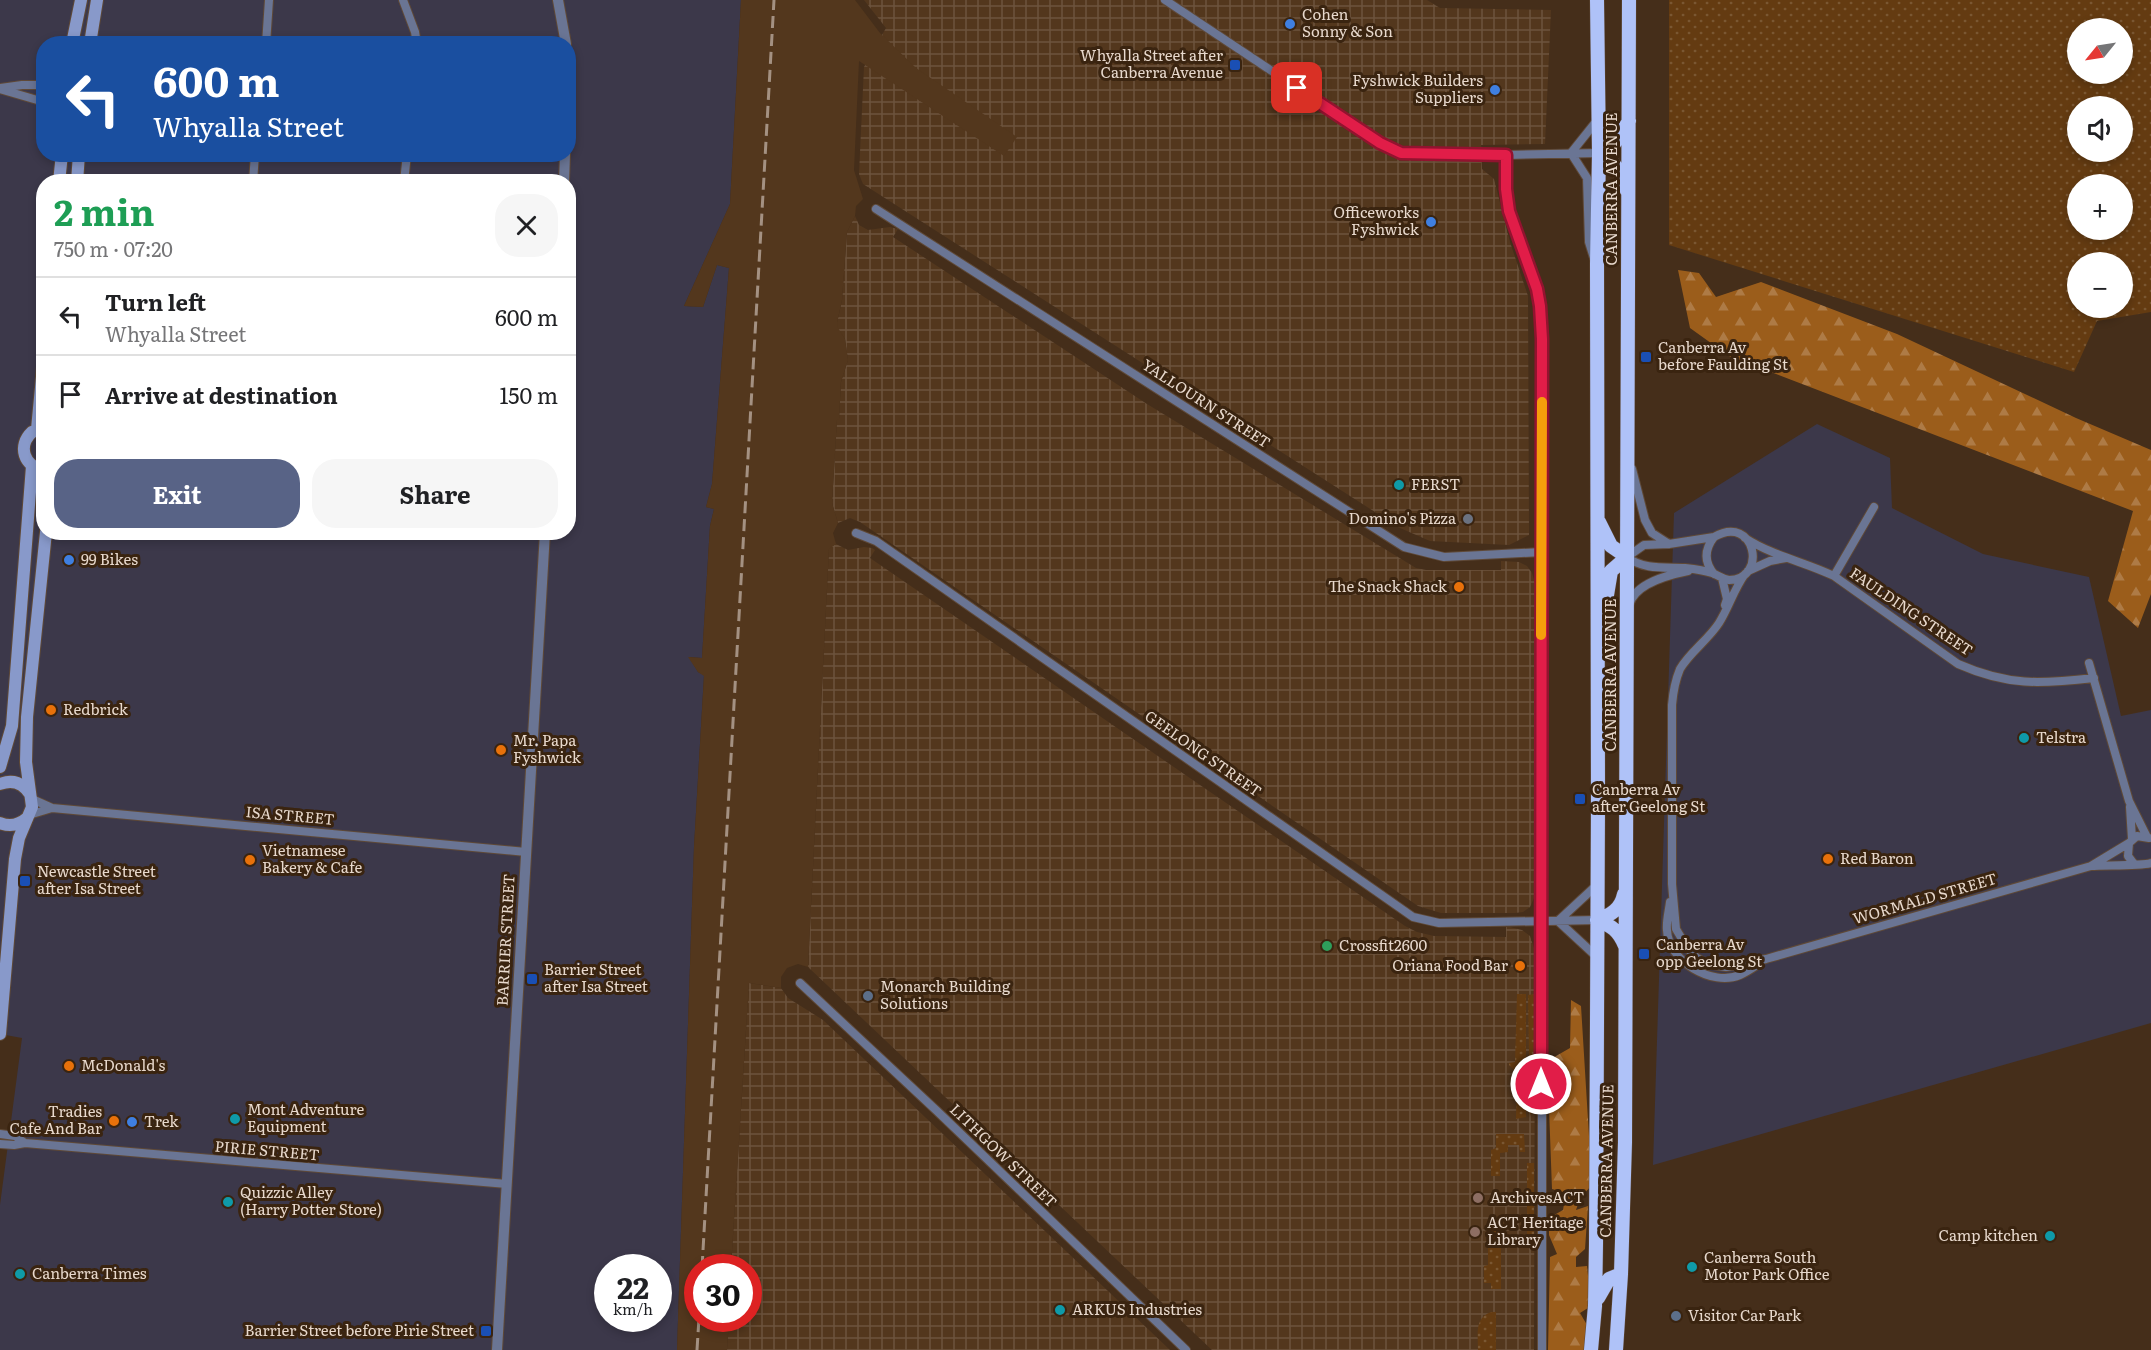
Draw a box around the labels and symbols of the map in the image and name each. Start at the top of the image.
place label: Cohen Sonny & Son [1302,2,1393,42]
marker: Cohen Sonny & Son [1283,17,1297,31]
north arrow [2067,18,2133,84]
place label: Whyalla Street after Canberra Avenue [1080,43,1223,83]
marker: Whyalla Street after Canberra Avenue [1228,58,1242,72]
pin [1271,62,1322,113]
place label: Fyshwick Builders Suppliers [1352,68,1483,108]
marker: Fyshwick Builders Suppliers [1488,83,1502,97]
street label: CANBERRA AVENUE [1599,112,1622,266]
place label: Officeworks Fyshwick [1334,200,1420,240]
marker: Officeworks Fyshwick [1424,215,1438,229]
place label: Canberra Av before Faulding St [1658,335,1788,375]
marker: Canberra Av before Faulding St [1639,350,1653,364]
street label: YALLOURN STREET [1138,352,1276,453]
place label: FERST [1411,472,1460,495]
marker: FERST [1392,478,1406,492]
place label: Domino's Pizza [1349,506,1457,529]
marker: Domino's Pizza [1461,512,1475,526]
place label: 99 Bikes [81,547,138,570]
marker: 99 Bikes [62,553,76,567]
street label: FAULDING STREET [1846,561,1978,661]
place label: The Snack Shack [1328,574,1448,597]
marker: The Snack Shack [1452,580,1466,594]
street label: CANBERRA AVENUE [1598,598,1621,752]
place label: Redbrick [63,697,129,720]
marker: Redbrick [44,703,58,717]
street label: GEELONG STREET [1141,704,1267,802]
place label: Telstra [2036,725,2087,748]
place label: Mr. Papa Fyshwick [513,728,582,768]
marker: Telstra [2017,731,2031,745]
marker: Mr. Papa Fyshwick [494,743,508,757]
place label: Canberra Av after Geelong St [1592,777,1705,817]
marker: Canberra Av after Geelong St [1573,792,1587,806]
street label: ISA STREET [245,799,336,830]
place label: Vietnamese Bakery & Cafe [262,838,363,878]
place label: Red Baron [1840,846,1914,869]
marker: Red Baron [1821,852,1835,866]
marker: Vietnamese Bakery & Cafe [243,853,257,867]
place label: Newcastle Street after Isa Street [37,859,156,899]
street label: WORMALD STREET [1850,866,1999,929]
street label: BARRIER STREET [490,873,519,1007]
marker: Newcastle Street after Isa Street [18,874,32,888]
place label: Canberra Av opp Geelong St [1656,932,1762,972]
place label: Crossfit2600 [1339,933,1427,956]
marker: Crossfit2600 [1320,939,1334,953]
marker: Canberra Av opp Geelong St [1637,947,1651,961]
place label: Oriana Food Bar [1392,953,1508,976]
place label: Barrier Street after Isa Street [544,957,648,997]
marker: Oriana Food Bar [1513,959,1527,973]
marker: Barrier Street after Isa Street [525,972,539,986]
place label: Monarch Building Solutions [880,974,1011,1014]
marker: Monarch Building Solutions [861,989,875,1003]
position arrow [1509,1052,1573,1116]
place label: McDonald's [81,1053,165,1076]
marker: McDonald's [62,1059,76,1073]
street label: CANBERRA AVENUE [1593,1084,1618,1238]
place label: Mont Adventure Equipment [247,1097,365,1137]
street label: LITHGOW STREET [945,1098,1063,1212]
place label: Tradies Cafe And Bar [9,1099,102,1139]
place label: Trek [144,1109,179,1132]
marker: Mont Adventure Equipment [228,1112,242,1126]
marker: Tradies Cafe And Bar [107,1114,121,1128]
marker: Trek [125,1115,139,1129]
street label: PIRIE STREET [214,1133,320,1166]
place label: Quizzic Alley (Harry Potter Store) [240,1180,382,1220]
place label: ArchivesACT [1490,1185,1584,1208]
marker: ArchivesACT [1471,1191,1485,1205]
marker: Quizzic Alley (Harry Potter Store) [221,1195,235,1209]
place label: ACT Heritage Library [1487,1210,1584,1250]
place label: Camp kitchen [1939,1223,2038,1246]
marker: ACT Heritage Library [1468,1225,1482,1239]
marker: Camp kitchen [2043,1229,2057,1243]
place label: Canberra South Motor Park Office [1704,1245,1830,1285]
speed limit sign: 30 [684,1254,762,1332]
marker: Canberra South Motor Park Office [1685,1260,1699,1274]
place label: Canberra Times [32,1261,147,1284]
marker: Canberra Times [13,1267,27,1281]
place label: ARKUS Industries [1072,1297,1202,1320]
marker: ARKUS Industries [1053,1303,1067,1317]
place label: Visitor Car Park [1688,1303,1802,1326]
marker: Visitor Car Park [1669,1309,1683,1323]
place label: Barrier Street before Pirie Street [245,1318,474,1341]
marker: Barrier Street before Pirie Street [479,1324,493,1338]

